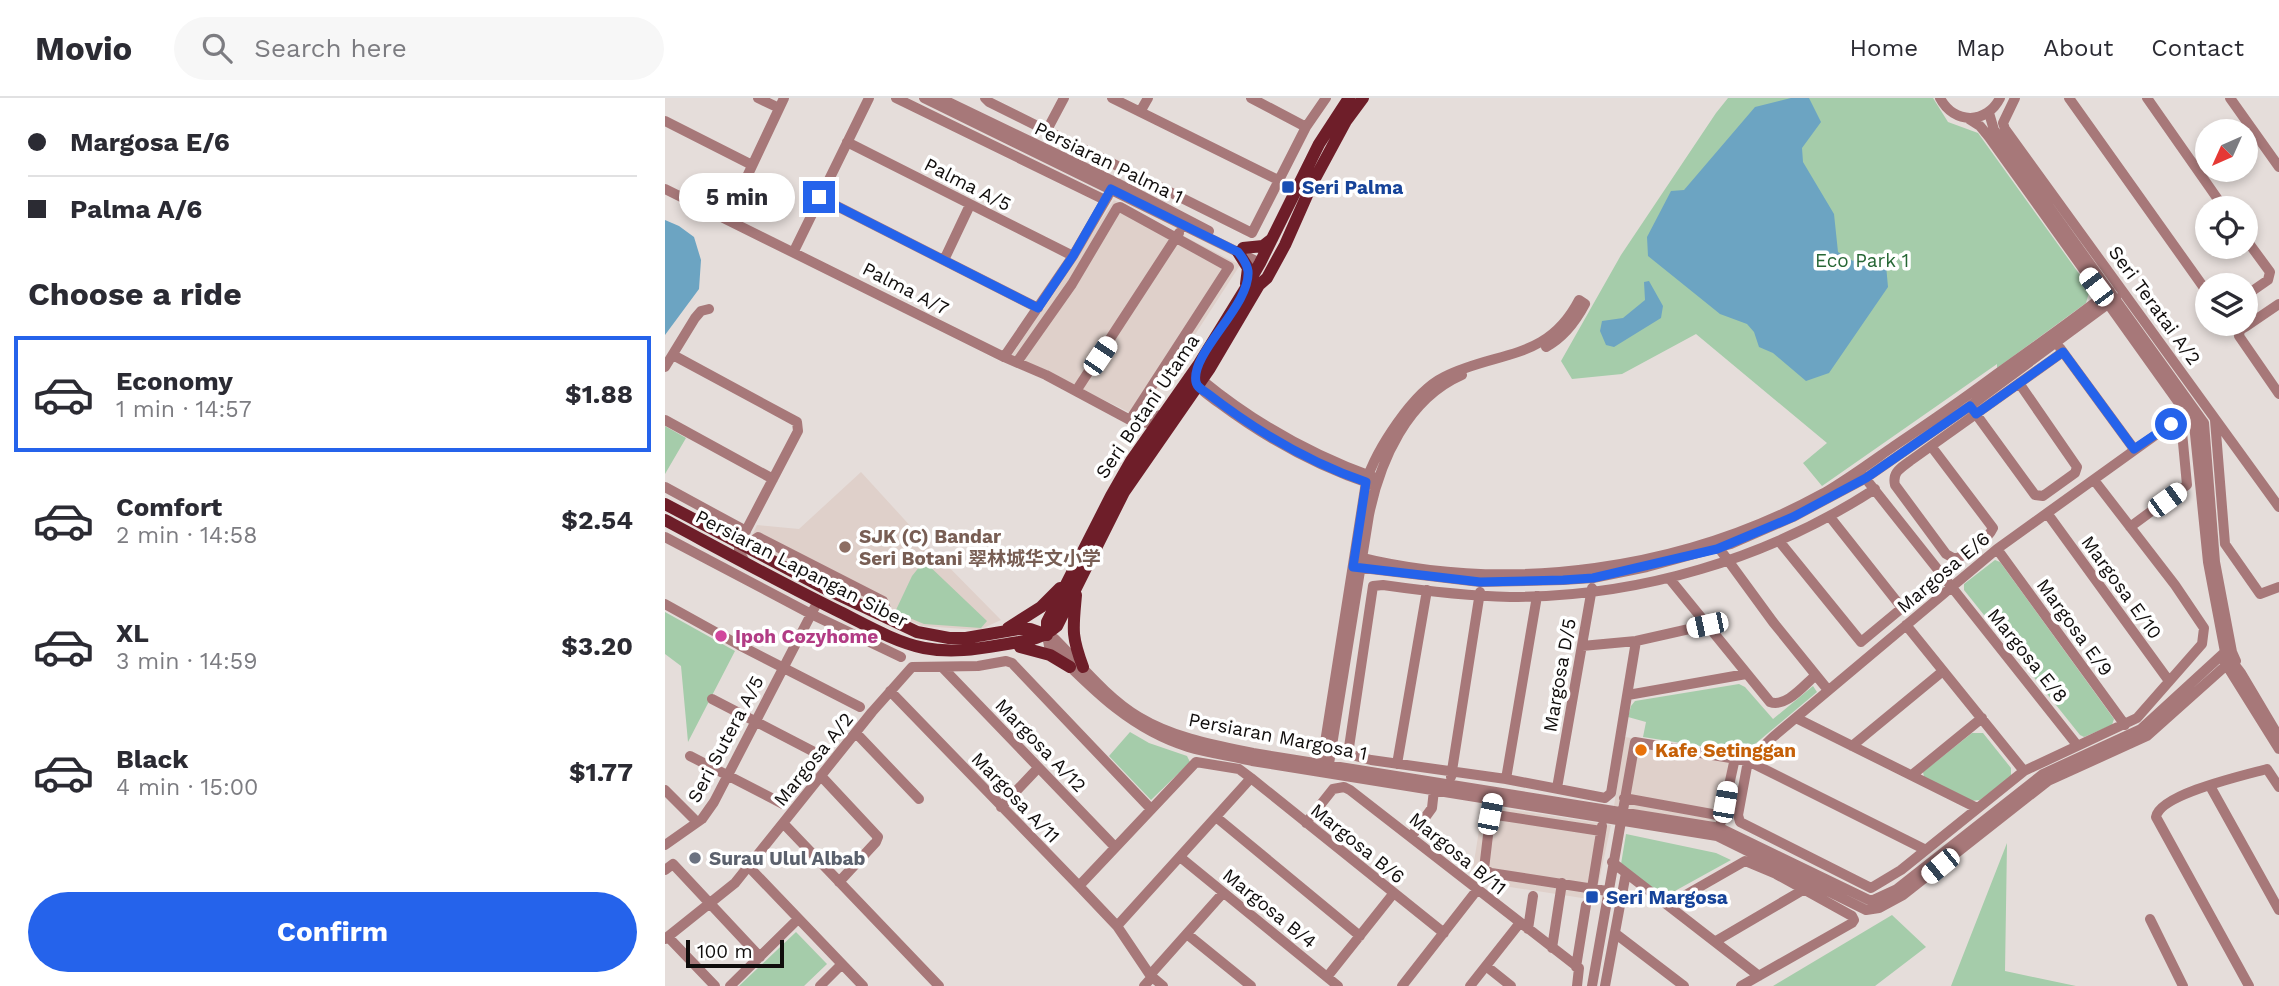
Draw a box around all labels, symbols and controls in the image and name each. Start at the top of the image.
search box [174,17,664,80]
text: Movio [35,29,132,68]
icon: search [198,29,236,67]
text: Search here [254,33,407,63]
text: Home [1850,34,1918,62]
text: Map [1956,34,2005,62]
text: About [2043,34,2113,62]
text: Contact [2151,34,2244,62]
street label: Persiaran Palma 1 [1031,117,1187,208]
north arrow [2195,119,2257,182]
map controls [2195,119,2258,336]
text: Margosa E/6 [70,127,230,157]
street label: Palma A/5 [921,153,1015,216]
callout: 5 min [679,172,795,222]
place label: Seri Palma [1302,176,1403,199]
marker: Seri Palma [1280,179,1296,195]
route end [803,181,835,213]
text: 5 min [706,184,768,211]
text: Palma A/6 [70,194,202,224]
button: locate [2195,196,2258,259]
street label: Seri Teratai A/2 [2104,241,2205,369]
park label: Eco Park 1 [1815,249,1909,272]
street label: Palma A/7 [859,257,953,320]
car [2075,264,2118,310]
button: layers [2195,273,2258,336]
text: Choose a ride [28,275,242,313]
street label: Seri Botani Utama [1091,330,1204,483]
car [1080,333,1121,379]
icon: car [32,363,95,426]
text: Economy [116,366,233,396]
text: $1.88 [565,379,633,409]
text: 1 min · 14:57 [116,396,252,423]
route start [2155,408,2187,440]
car [2144,479,2191,521]
icon: car [32,489,95,552]
text: Comfort [116,492,222,522]
text: $2.54 [561,505,633,535]
street label: Persiaran Lapangan Siber [692,505,912,632]
text: 2 min · 14:58 [116,522,257,549]
place label: SJK (C) Bandar Seri Botani 翠林城华文小学 [859,525,1101,570]
street label: Margosa E/6 [1892,527,1994,618]
street label: Margosa E/10 [2076,531,2167,643]
marker: SJK (C) Bandar Seri Botani 翠林城华文小学 [837,539,853,555]
street label: Margosa E/9 [2032,574,2118,680]
street label: Margosa E/8 [1983,604,2073,707]
car [1685,610,1730,640]
icon: car [32,615,95,678]
street label: Margosa D/5 [1538,616,1581,734]
text: XL [116,618,149,648]
place label: Ipoh Cozyhome [735,625,878,648]
marker: Ipoh Cozyhome [713,628,729,644]
text: $3.20 [561,631,633,661]
text: 3 min · 14:59 [116,648,257,675]
street label: Seri Sutera A/5 [682,672,769,807]
street label: Margosa A/12 [990,694,1091,797]
street label: Margosa A/2 [769,708,858,811]
street label: Persiaran Margosa 1 [1187,708,1369,765]
place label: Kafe Setinggan [1655,739,1796,762]
icon: car [32,741,95,804]
marker: Kafe Setinggan [1633,742,1649,758]
text: Black [116,744,188,774]
street label: Margosa A/11 [967,747,1065,848]
text: $1.77 [569,757,633,787]
text: 4 min · 15:00 [116,774,258,801]
car [1712,779,1739,825]
car [1476,791,1505,837]
street label: Margosa B/6 [1306,798,1409,888]
street label: Margosa B/11 [1405,807,1511,899]
car [1918,845,1963,887]
place label: Surau Ulul Albab [709,847,866,870]
marker: Surau Ulul Albab [687,850,703,866]
street label: Margosa B/4 [1218,864,1321,953]
place label: Seri Margosa [1606,886,1728,909]
marker: Seri Margosa [1584,889,1600,905]
button: Confirm [28,892,637,972]
scale bar [686,937,784,969]
text: 100 m [697,940,753,963]

